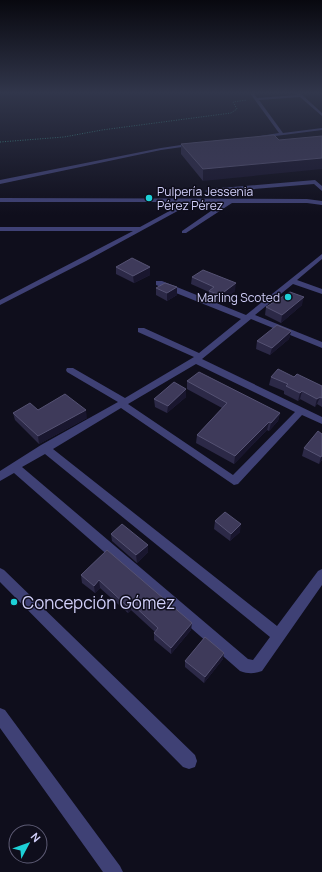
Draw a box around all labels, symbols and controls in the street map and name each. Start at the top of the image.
place label: Pulpería Jessenia Pérez Pérez [157,183,253,214]
marker: Pulpería Jessenia Pérez Pérez [144,193,154,203]
place label: Marling Scoted [197,289,280,306]
marker: Marling Scoted [283,292,293,302]
place label: Concepción Gómez [22,591,175,614]
marker: Concepción Gómez [9,597,19,607]
north arrow [8,824,48,864]
text: N [28,829,44,845]

